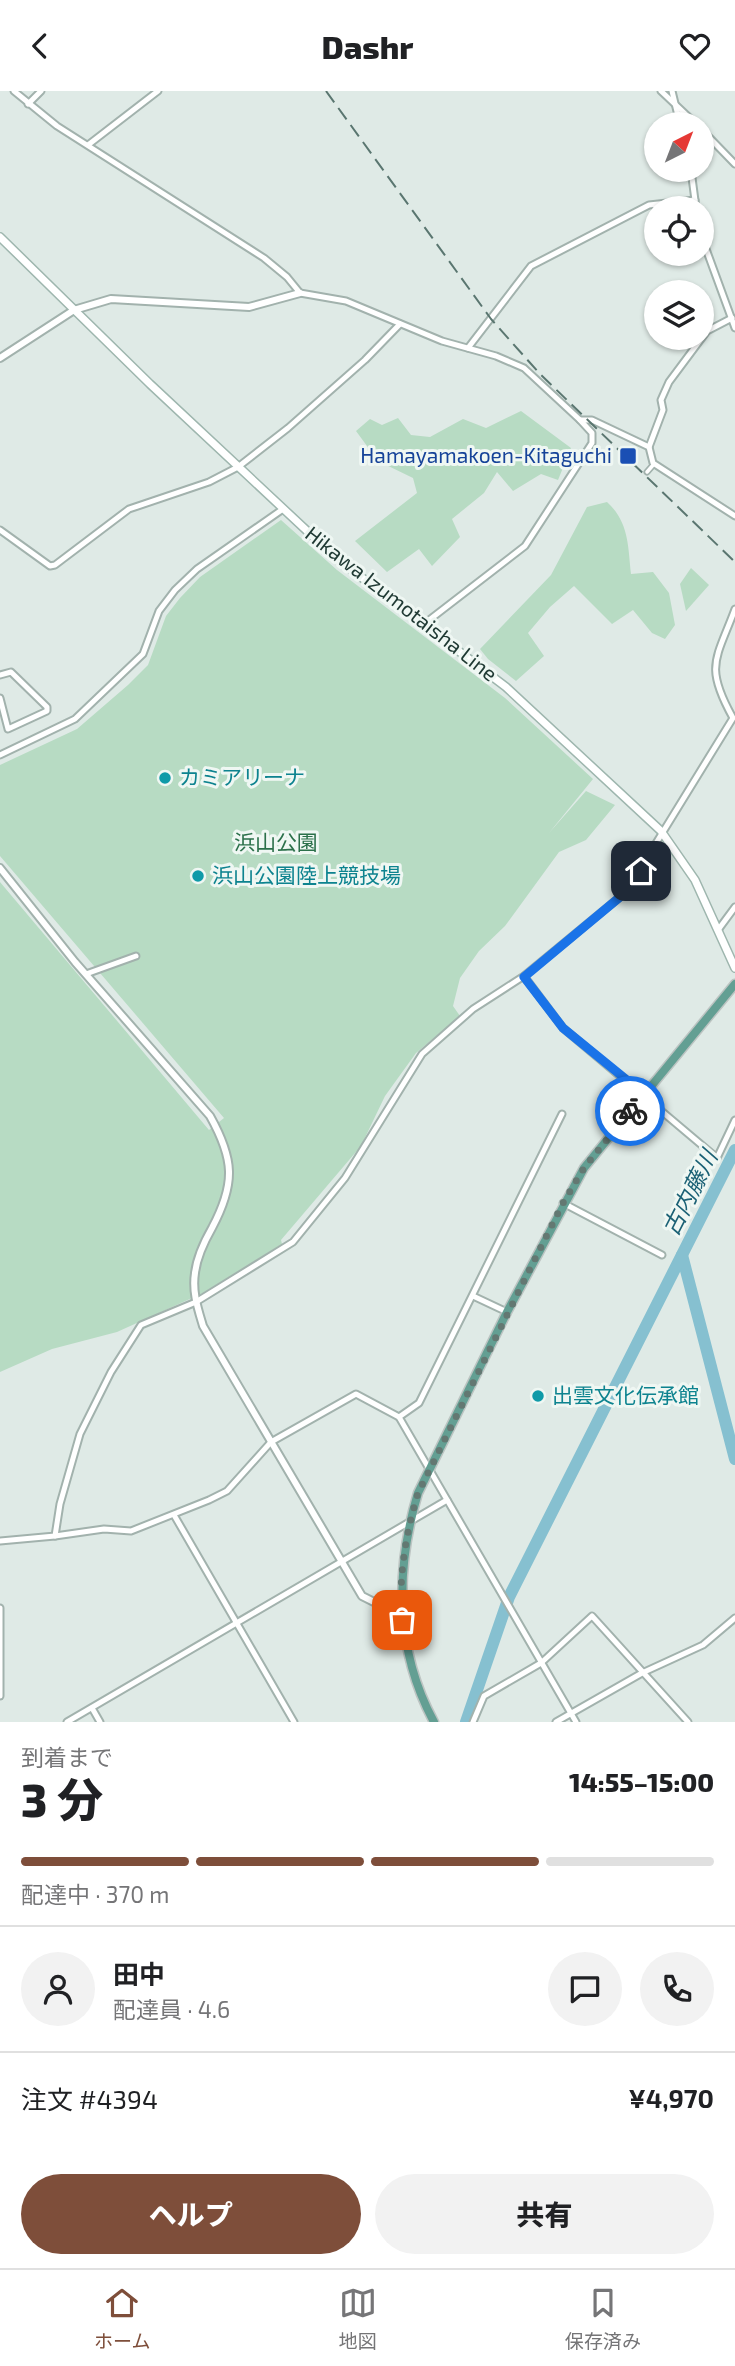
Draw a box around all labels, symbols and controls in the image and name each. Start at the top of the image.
icon: back [21,27,59,65]
text: Dashr [322,27,413,65]
icon: heart [676,27,714,65]
north arrow [644,112,714,182]
map controls [644,112,714,350]
button: locate [644,196,714,266]
button: layers [644,280,714,350]
place label: Hamayamakoen-Kitaguchi [360,442,612,467]
marker: Hamayamakoen-Kitaguchi [618,446,638,466]
street label: Hikawa Izumotaisha Line [301,520,503,686]
place label: カミアリーナ [179,764,305,789]
marker: カミアリーナ [157,770,173,786]
park label: 浜山公園 [234,829,318,854]
pin [611,841,671,901]
icon: home [622,852,660,890]
place label: 浜山公園陸上競技場 [212,862,401,887]
marker: 浜山公園陸上競技場 [190,868,206,884]
courier [595,1076,665,1146]
icon: bike [611,1092,649,1130]
water label: 古内藤川 [656,1143,724,1240]
place label: 出雲文化伝承館 [552,1382,699,1407]
marker: 出雲文化伝承館 [530,1388,546,1404]
pin [372,1590,432,1650]
icon: bag [383,1601,421,1639]
text: 到着まで [21,1743,113,1771]
text: 14:55–15:00 [569,1766,714,1797]
text: 3 分 [21,1771,103,1826]
text: 配達中 · 370 m [21,1880,169,1908]
button: person [21,1952,95,2026]
button: chat [548,1952,622,2026]
button: phone [640,1952,714,2026]
text: 田中 [113,1958,165,1989]
text: 配達員 · 4.6 [113,1995,230,2023]
text: ¥4,970 [628,2082,714,2113]
text: 注文 #4394 [21,2083,158,2114]
button: ヘルプ [21,2174,361,2254]
button: 共有 [375,2174,714,2254]
tab: ホーム [94,2284,151,2353]
tab: 地図 [339,2284,377,2353]
tab: 保存済み [565,2284,641,2353]

